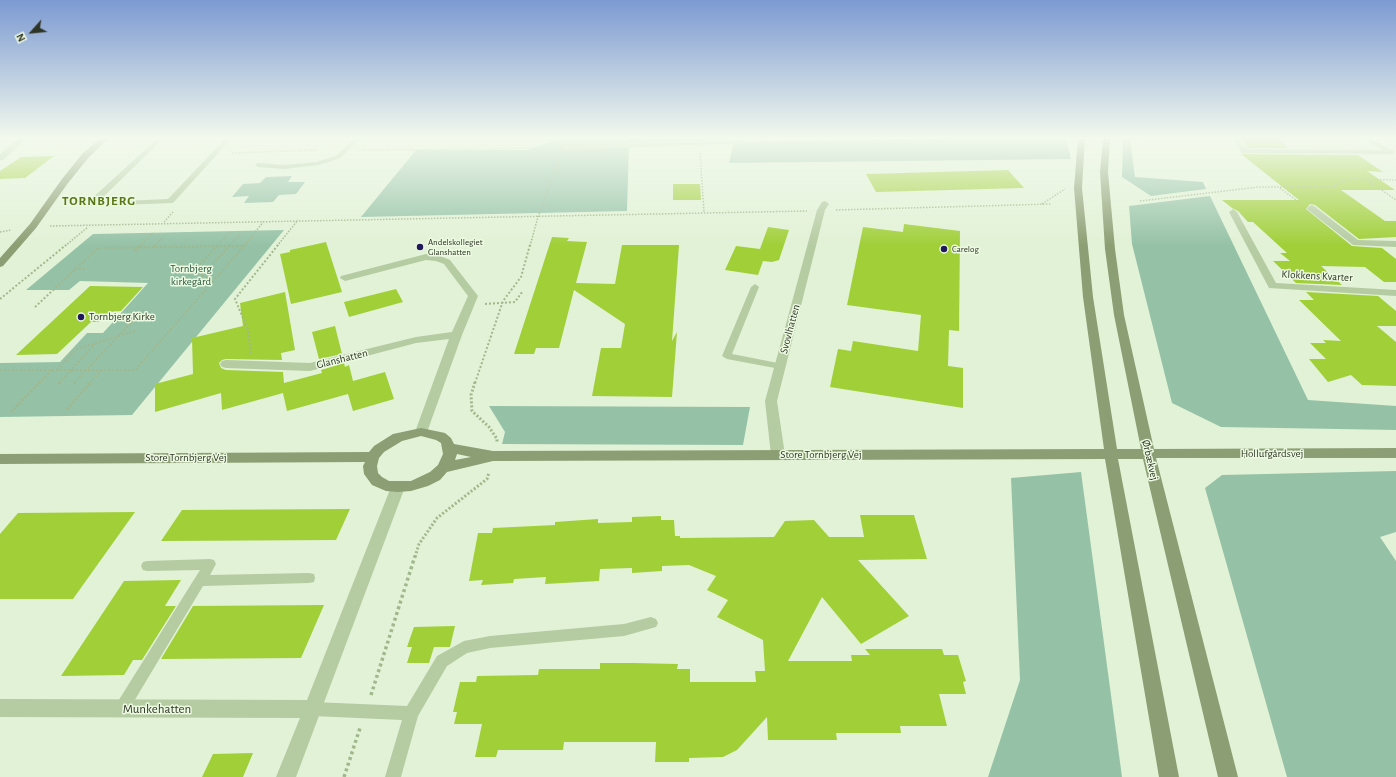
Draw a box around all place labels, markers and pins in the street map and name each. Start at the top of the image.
place label: Andelskollegiet Glanshatten [428,237,483,258]
marker: Andelskollegiet Glanshatten [415,242,425,252]
marker: Carelog [939,244,949,254]
place label: Carelog [952,244,979,254]
place label: Tornbjerg Kirke [89,310,155,324]
marker: Tornbjerg Kirke [76,312,86,322]

